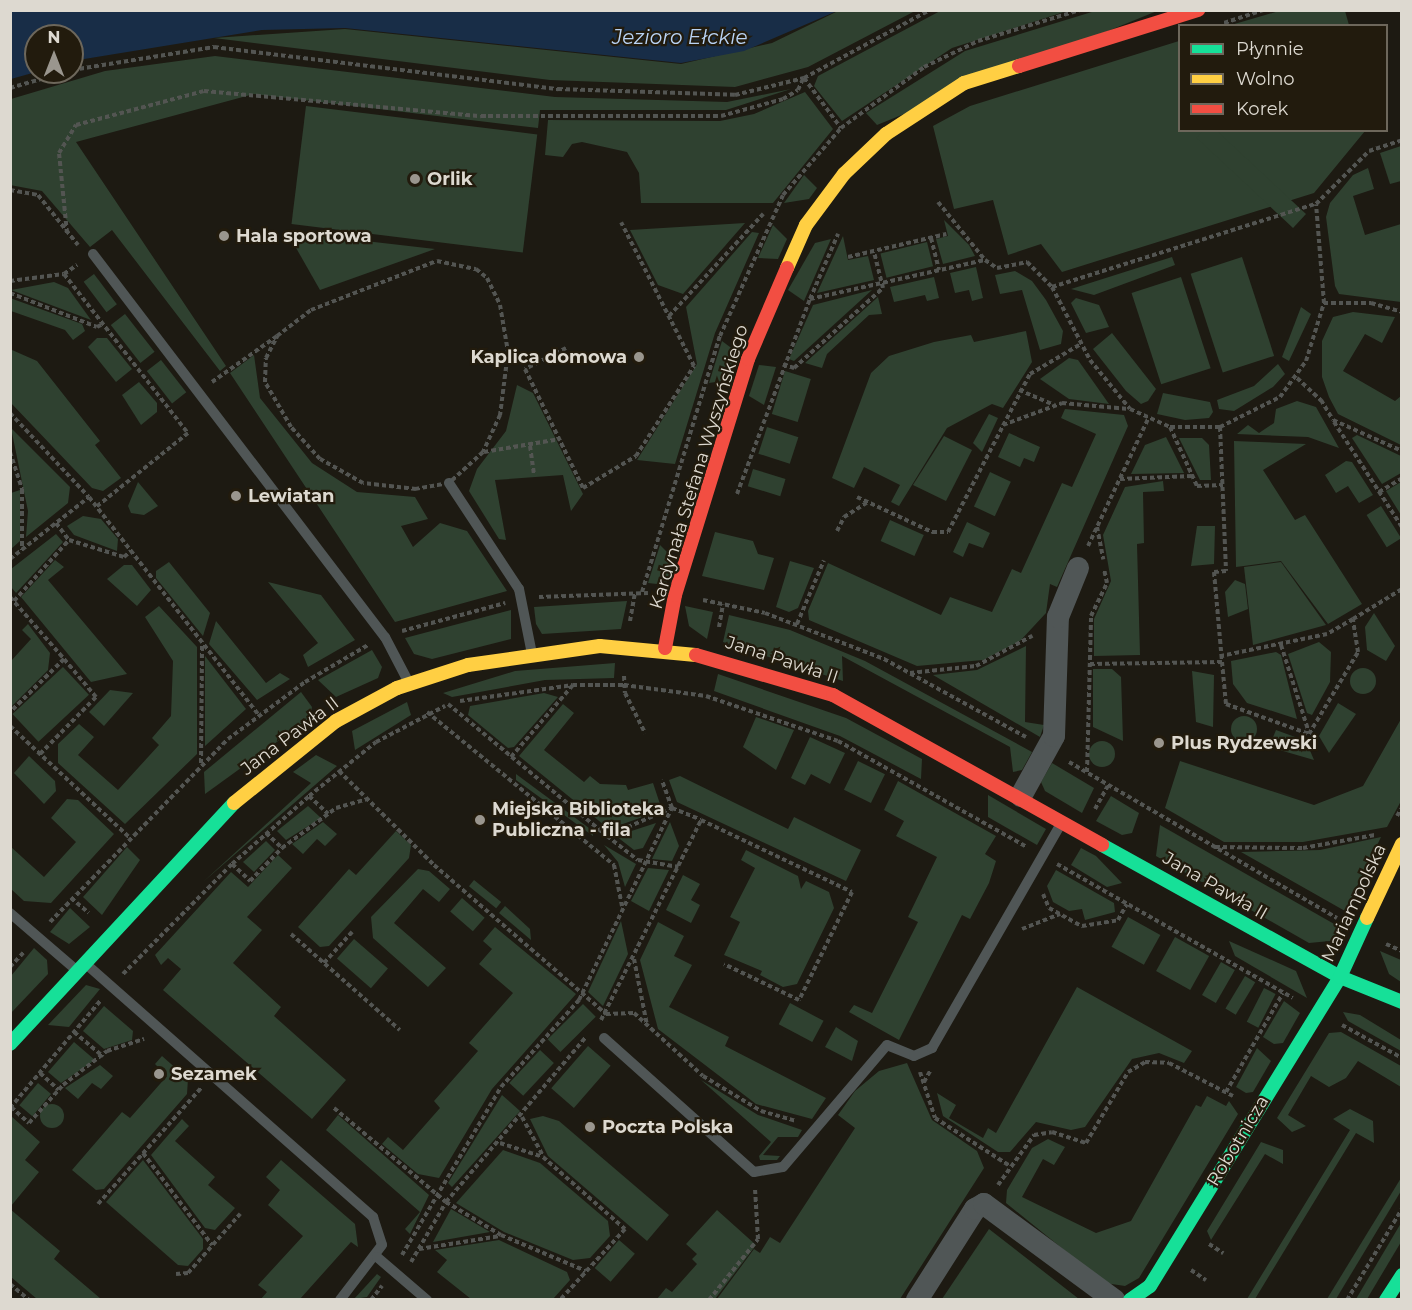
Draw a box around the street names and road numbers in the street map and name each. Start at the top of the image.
street label: Kardynała Stefana Wyszyńskiego [645,322,753,612]
street label: Jana Pawła II [723,632,841,688]
street label: Jana Pawła II [237,692,343,780]
street label: Mariampolska [1317,841,1391,965]
street label: Jana Pawła II [1159,847,1271,925]
street label: Robotnicza [1202,1092,1274,1190]

